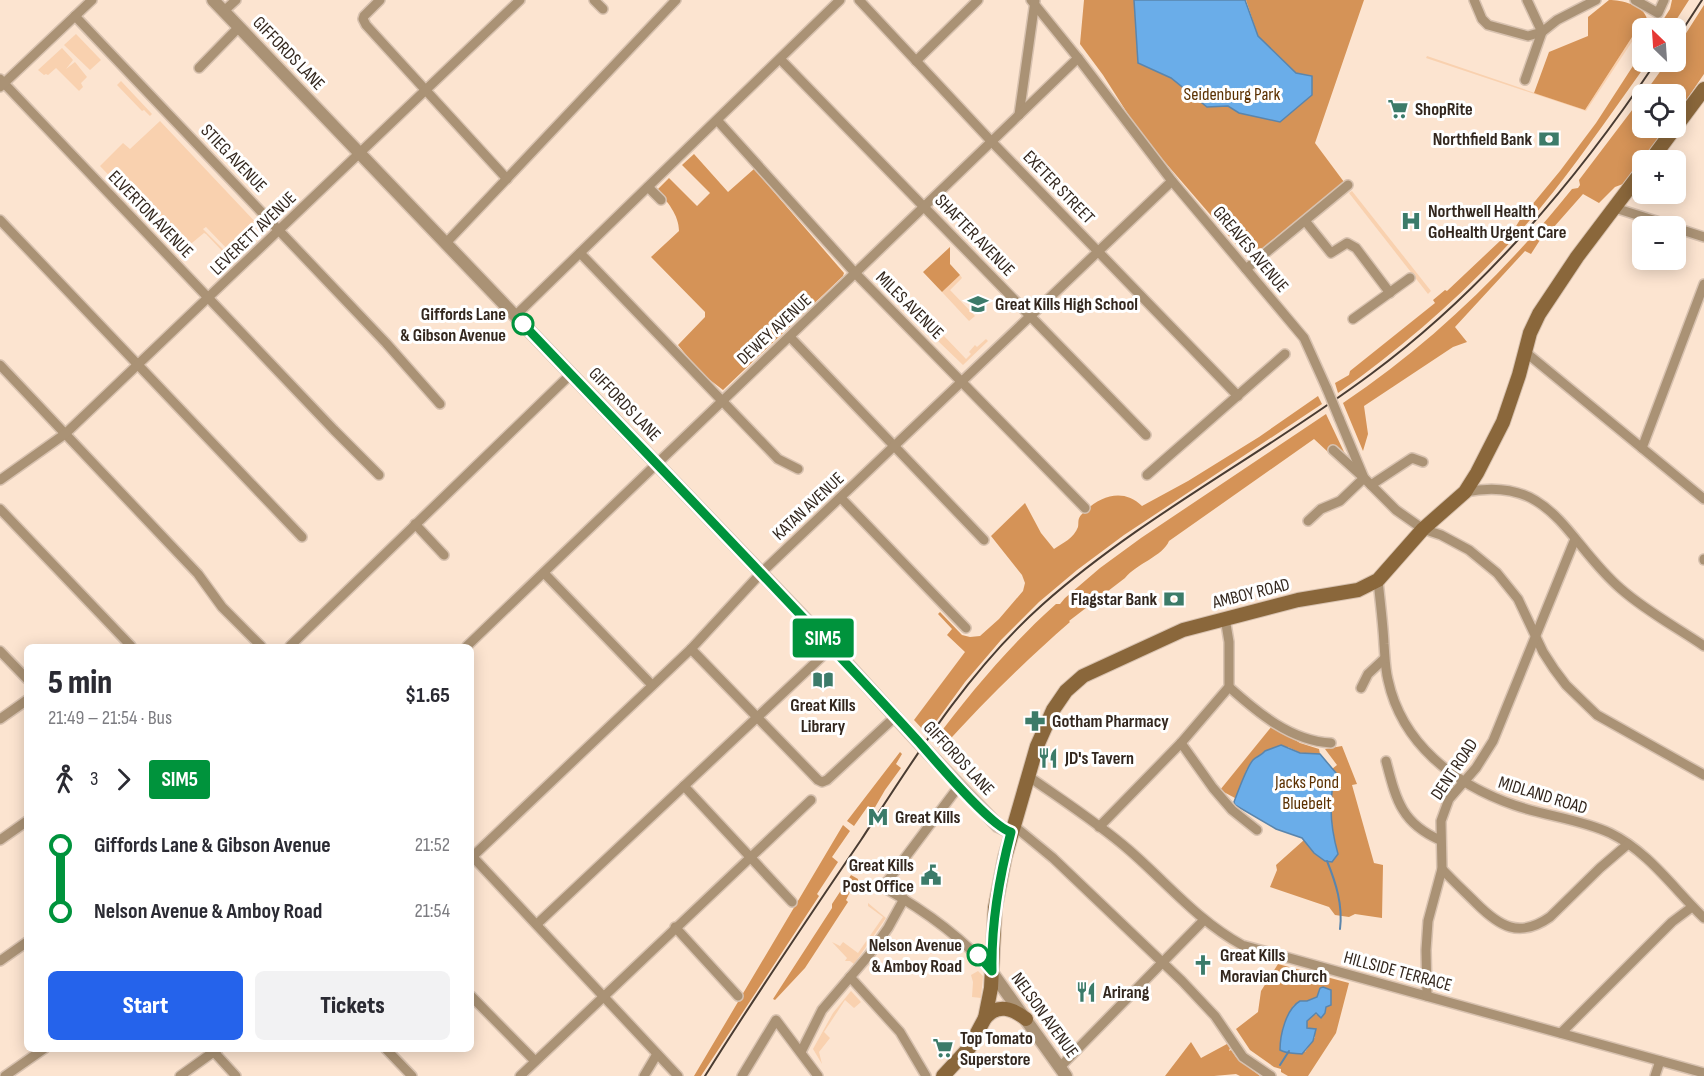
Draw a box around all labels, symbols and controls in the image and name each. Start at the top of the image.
street label: GIFFORDS LANE [248,12,329,95]
north arrow [1632,18,1686,72]
map controls [1632,18,1686,270]
park label: Seidenburg Park [1184,84,1281,105]
button: locate [1632,84,1686,138]
supermarket icon: ShopRite [1386,97,1410,121]
place label: ShopRite [1415,99,1473,120]
street label: STIEG AVENUE [196,120,271,196]
bank icon: Northfield Bank [1537,127,1561,151]
place label: Northfield Bank [1433,129,1532,150]
street label: EXETER STREET [1019,146,1099,228]
button: + [1632,150,1686,204]
street label: ELVERTON AVENUE [104,166,197,262]
street label: LEVERETT AVENUE [206,187,301,279]
street label: SHAFTER AVENUE [930,190,1019,281]
place label: Northwell Health GoHealth Urgent Care [1428,201,1566,243]
street label: GREAVES AVENUE [1208,202,1293,297]
hospital icon: Northwell Health GoHealth Urgent Care [1399,209,1423,233]
button: − [1632,216,1686,270]
street label: MILES AVENUE [871,267,948,344]
street label: DEWEY AVENUE [733,290,816,369]
school or university icon: Great Kills High School [966,292,990,316]
place label: Great Kills High School [995,294,1138,315]
place label: Giffords Lane & Gibson Avenue [400,304,506,346]
marker: Giffords Lane & Gibson Avenue [512,313,534,335]
street label: GIFFORDS LANE [584,363,665,446]
street label: KATAN AVENUE [768,468,848,545]
street label: AMBOY ROAD [1209,574,1292,613]
bank icon: Flagstar Bank [1162,587,1186,611]
place label: Flagstar Bank [1071,589,1157,610]
line badge: SIM5 [781,618,865,658]
text: SIM5 [805,626,841,651]
text: 5 min [48,663,112,703]
library icon: Great Kills Library [811,668,835,692]
text: $1.65 [405,682,450,709]
place label: Great Kills Library [790,695,856,737]
text: 21:49 – 21:54 · Bus [48,706,172,730]
pharmacy icon: Gotham Pharmacy [1023,709,1047,733]
place label: Gotham Pharmacy [1052,711,1169,732]
street label: GIFFORDS LANE [919,717,998,800]
street label: DENT ROAD [1426,735,1482,804]
restaurant icon: JD's Tavern [1036,746,1060,770]
place label: JD's Tavern [1064,748,1134,769]
icon: walk [48,763,81,796]
icon: forward [107,763,140,796]
text: 3 [90,767,98,791]
text: SIM5 [161,767,198,792]
park label: Jacks Pond Bluebelt [1274,772,1339,814]
street label: MIDLAND ROAD [1496,772,1590,819]
metro station icon: Great Kills [866,805,890,829]
place label: Great Kills [895,807,960,828]
text: Giffords Lane & Gibson Avenue [94,832,331,859]
text: 21:52 [415,833,450,857]
place label: Great Kills Post Office [843,855,914,897]
public building icon: Great Kills Post Office [919,863,943,887]
text: Nelson Avenue & Amboy Road [94,898,322,925]
text: 21:54 [414,899,450,923]
place label: Nelson Avenue & Amboy Road [869,935,962,977]
marker: Nelson Avenue & Amboy Road [967,944,989,966]
place label: Great Kills Moravian Church [1220,945,1327,987]
street label: HILLSIDE TERRACE [1341,947,1454,996]
church icon: Great Kills Moravian Church [1191,953,1215,977]
street label: NELSON AVENUE [1007,969,1082,1062]
button: Start [48,971,243,1040]
button: Tickets [255,971,450,1040]
restaurant icon: Arirang [1074,980,1098,1004]
place label: Arirang [1102,982,1150,1003]
place label: Top Tomato Superstore [960,1028,1033,1070]
supermarket icon: Top Tomato Superstore [931,1036,955,1060]

